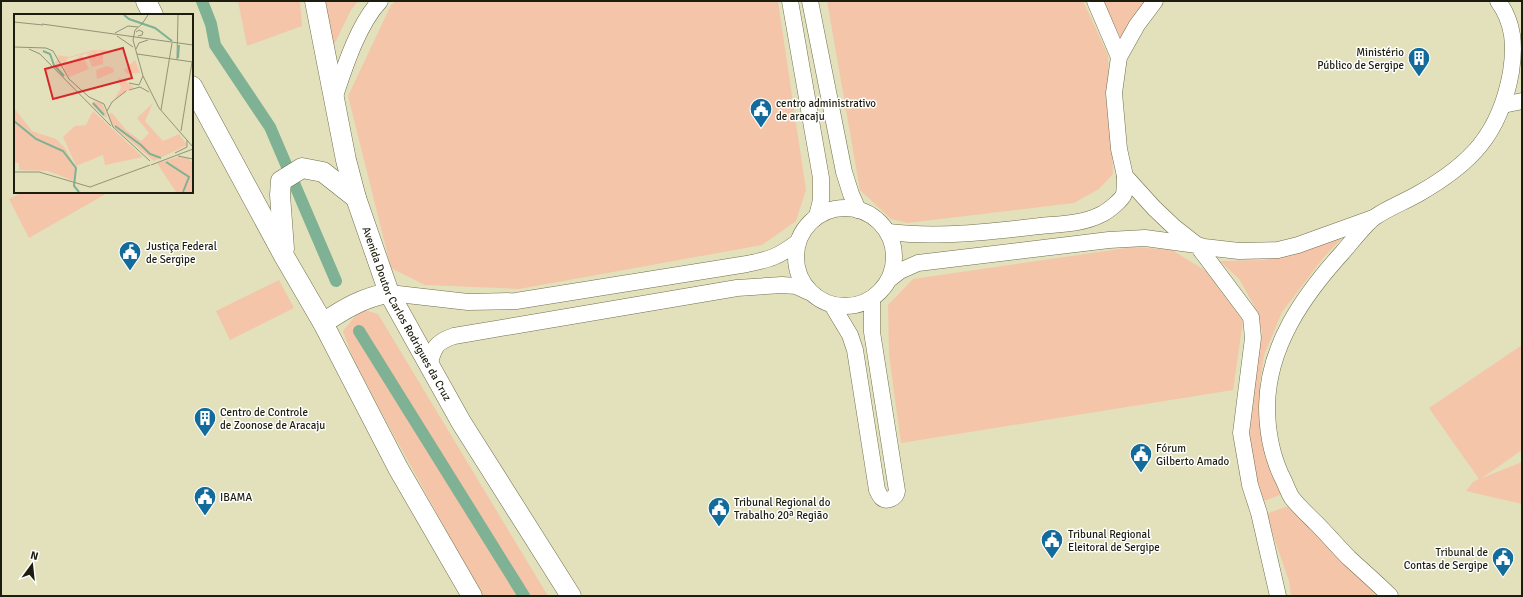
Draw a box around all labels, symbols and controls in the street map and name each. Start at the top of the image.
inset map [14,14,193,193]
building icon: Ministério Público de Sergipe [1406,45,1432,78]
place label: Ministério Público de Sergipe [1317,46,1404,72]
public building icon: centro administrativo de aracaju [748,96,774,129]
place label: centro administrativo de aracaju [776,97,876,123]
street label: Avenida Doutor Carlos Rodrigues da Cruz [360,225,454,403]
public building icon: Justiça Federal de Sergipe [117,239,143,272]
place label: Justiça Federal de Sergipe [146,240,217,266]
building icon: Centro de Controle de Zoonose de Aracaju [192,405,218,438]
place label: Centro de Controle de Zoonose de Aracaju [220,406,325,432]
public building icon: Fórum Gilberto Amado [1128,441,1154,474]
place label: Fórum Gilberto Amado [1156,442,1230,468]
public building icon: IBAMA [192,484,218,517]
place label: IBAMA [220,491,252,504]
public building icon: Tribunal Regional do Trabalho 20ª Região [706,495,732,528]
place label: Tribunal Regional do Trabalho 20ª Região [734,496,831,522]
public building icon: Tribunal Regional Eleitoral de Sergipe [1039,527,1065,560]
place label: Tribunal Regional Eleitoral de Sergipe [1068,528,1160,554]
north arrow [12,545,52,585]
public building icon: Tribunal de Contas de Sergipe [1490,545,1516,578]
place label: Tribunal de Contas de Sergipe [1404,546,1488,572]
text: N [29,549,40,563]

